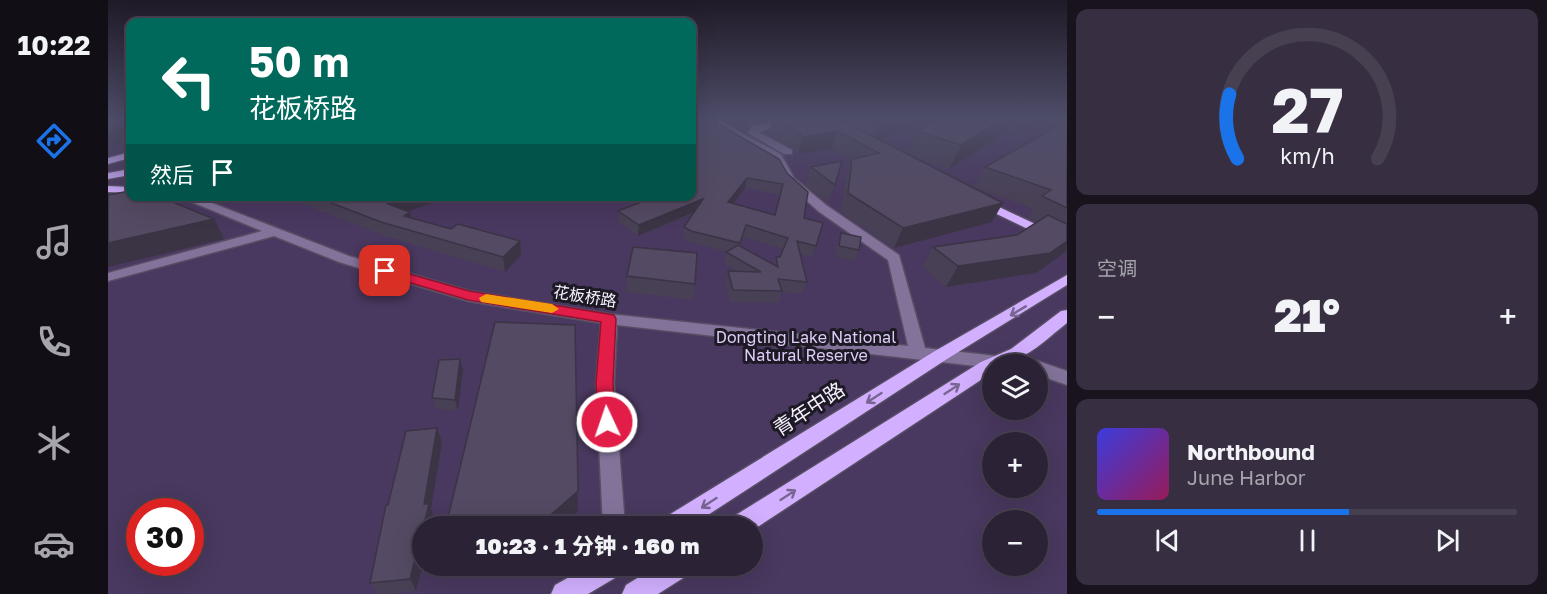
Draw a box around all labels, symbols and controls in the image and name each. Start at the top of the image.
text: 10:22 [17,29,91,61]
text: 50 m [249,36,349,86]
icon: left [150,42,228,120]
text: 27 [1271,72,1343,147]
text: 花板桥路 [249,92,357,124]
icon: directions [33,120,75,162]
text: km/h [1280,143,1334,169]
icon: arrive [206,156,239,189]
text: 然后 [150,161,194,188]
icon: music [33,221,75,263]
pin [359,245,410,296]
icon: arrive [368,254,401,287]
text: 空调 [1097,256,1137,280]
street label: 花板桥路 [552,281,618,311]
text: 21° [1274,288,1340,342]
text: − [1097,297,1115,336]
text: + [1499,297,1517,336]
one-way arrow [1010,305,1027,317]
icon: phone [33,321,75,363]
park label: Dongting Lake National Natural Reserve [716,327,896,365]
map controls [982,354,1048,576]
button: layers [982,354,1048,420]
street label: 青年中路 [768,376,849,440]
one-way arrow [943,383,960,395]
position arrow [575,390,639,454]
one-way arrow [866,392,883,404]
icon: climate [33,422,75,464]
button: + [982,432,1048,498]
text: Northbound [1187,438,1315,465]
text: June Harbor [1187,465,1306,489]
one-way arrow [780,488,797,501]
one-way arrow [701,497,718,509]
speed limit sign: 30 [126,498,204,576]
button: − [982,510,1048,576]
icon: car [33,523,75,565]
icon: previous [1151,524,1184,557]
icon: pause [1291,524,1324,557]
icon: next [1431,524,1464,557]
text: 10:23 · 1 分钟 · 160 m [476,532,699,559]

